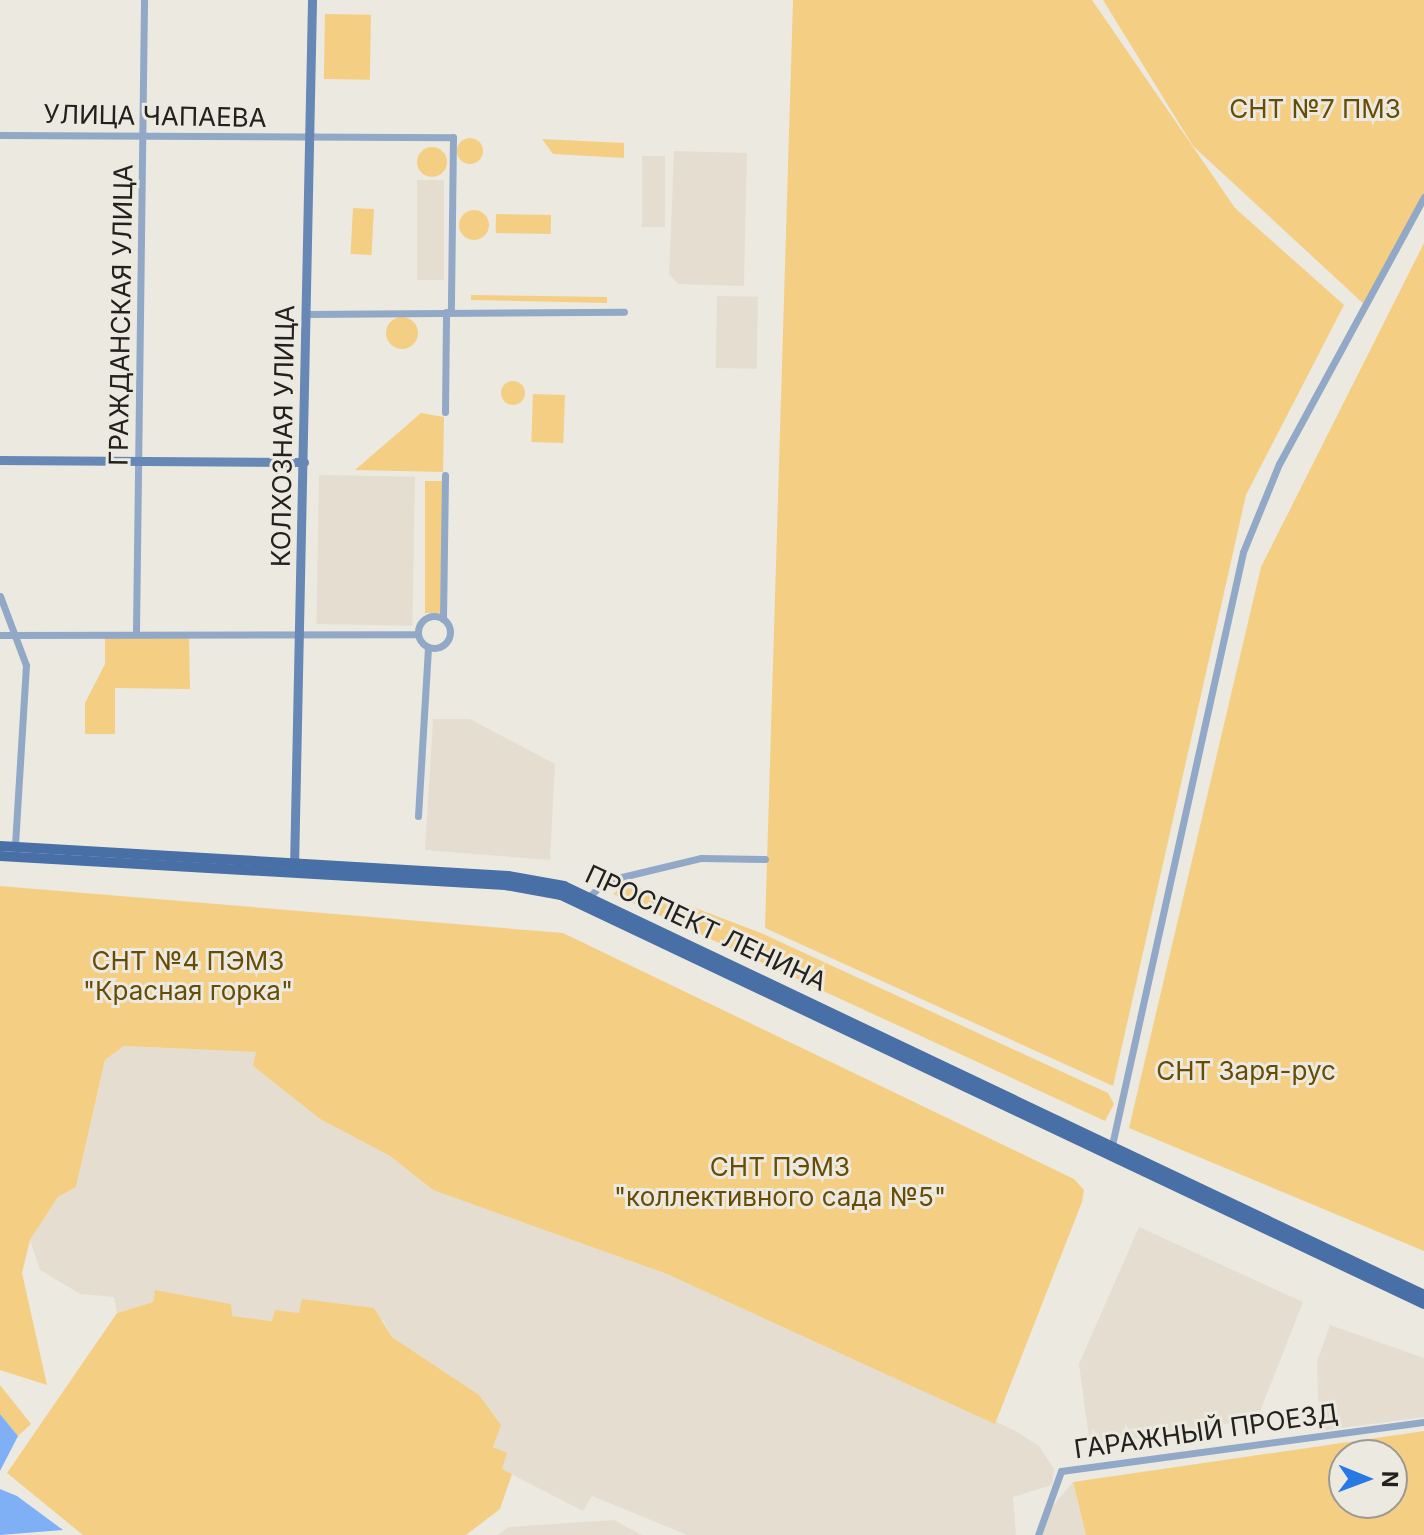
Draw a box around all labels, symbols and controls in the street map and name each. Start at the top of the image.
park label: СНТ №7 ПМЗ [1229,93,1401,125]
street label: УЛИЦА ЧАПАЕВА [43,98,267,134]
street label: ГРАЖДАНСКАЯ УЛИЦА [103,164,139,466]
street label: КОЛХОЗНАЯ УЛИЦА [265,305,301,567]
street label: ПРОСПЕКТ ЛЕНИНА [580,858,832,998]
park label: СНТ №4 ПЭМЗ "Красная горка" [83,945,293,1006]
park label: СНТ Заря-рус [1156,1055,1336,1087]
park label: СНТ ПЭМЗ "коллективного сада №5" [614,1151,946,1212]
street label: ГАРАЖНЫЙ ПРОЕЗД [1072,1397,1340,1465]
north arrow [1328,1439,1408,1519]
text: N [1377,1471,1403,1488]

